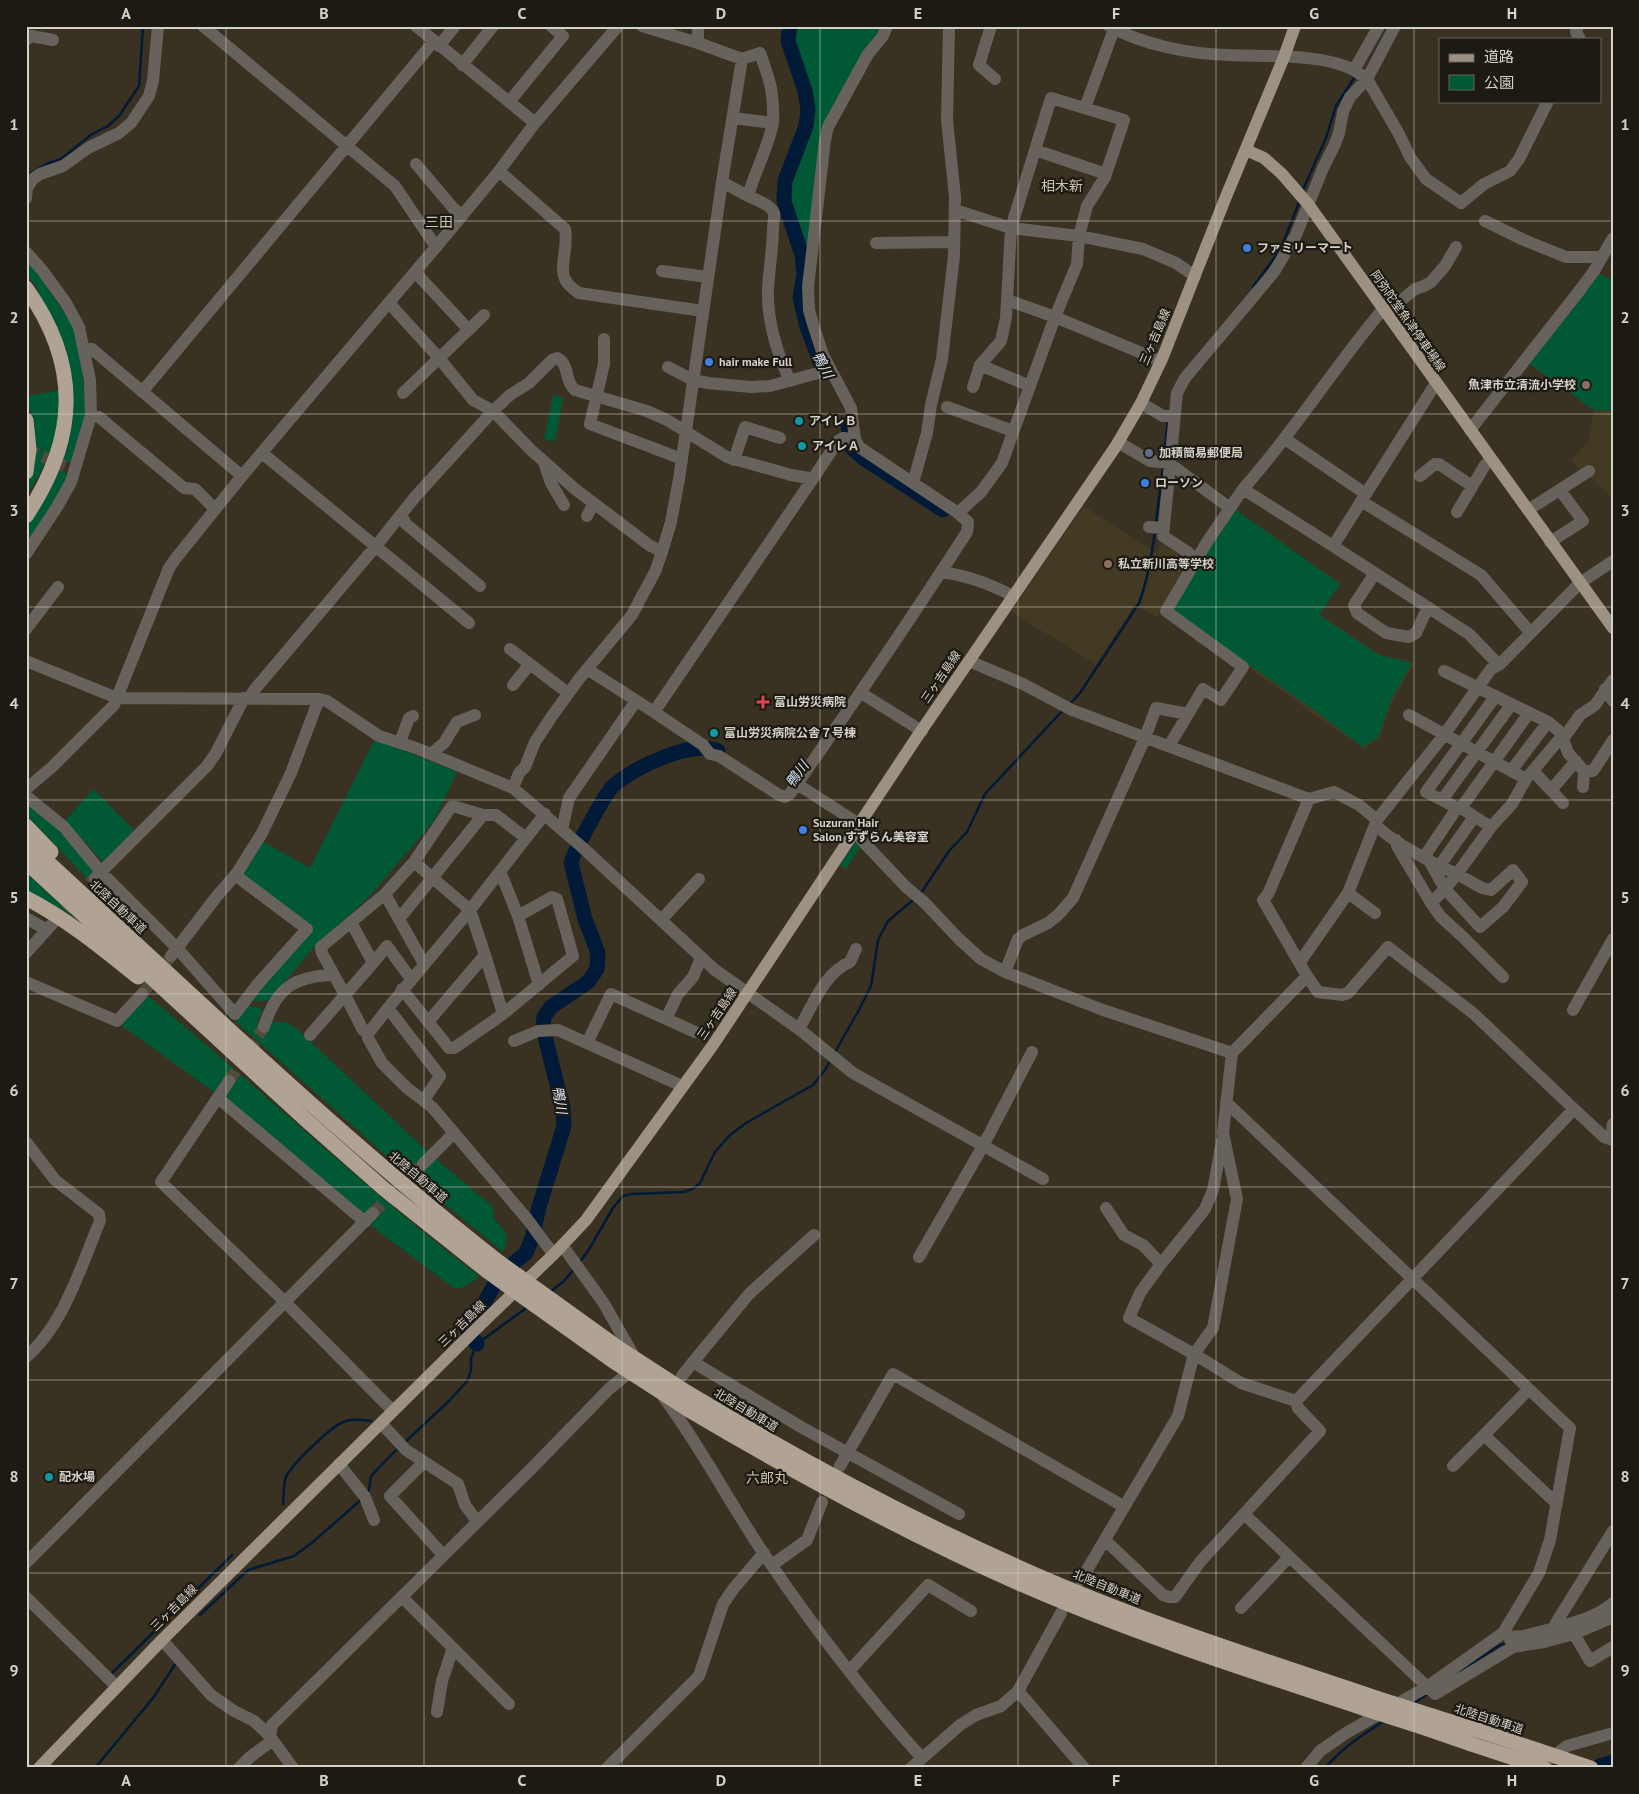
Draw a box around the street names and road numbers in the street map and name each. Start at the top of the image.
street label: 阿弥陀堂魚津停車場線 [1368,267,1449,374]
street label: 三ヶ吉島線 [1136,306,1173,367]
street label: 三ヶ吉島線 [918,648,964,706]
street label: 北陸自動車道 [87,877,150,937]
street label: 三ヶ吉島線 [694,985,740,1043]
street label: 北陸自動車道 [386,1148,451,1206]
street label: 三ヶ吉島線 [435,1297,488,1350]
street label: 北陸自動車道 [712,1385,781,1435]
street label: 北陸自動車道 [1071,1566,1143,1607]
street label: 三ヶ吉島線 [147,1581,200,1634]
street label: 北陸自動車道 [1453,1700,1526,1737]

